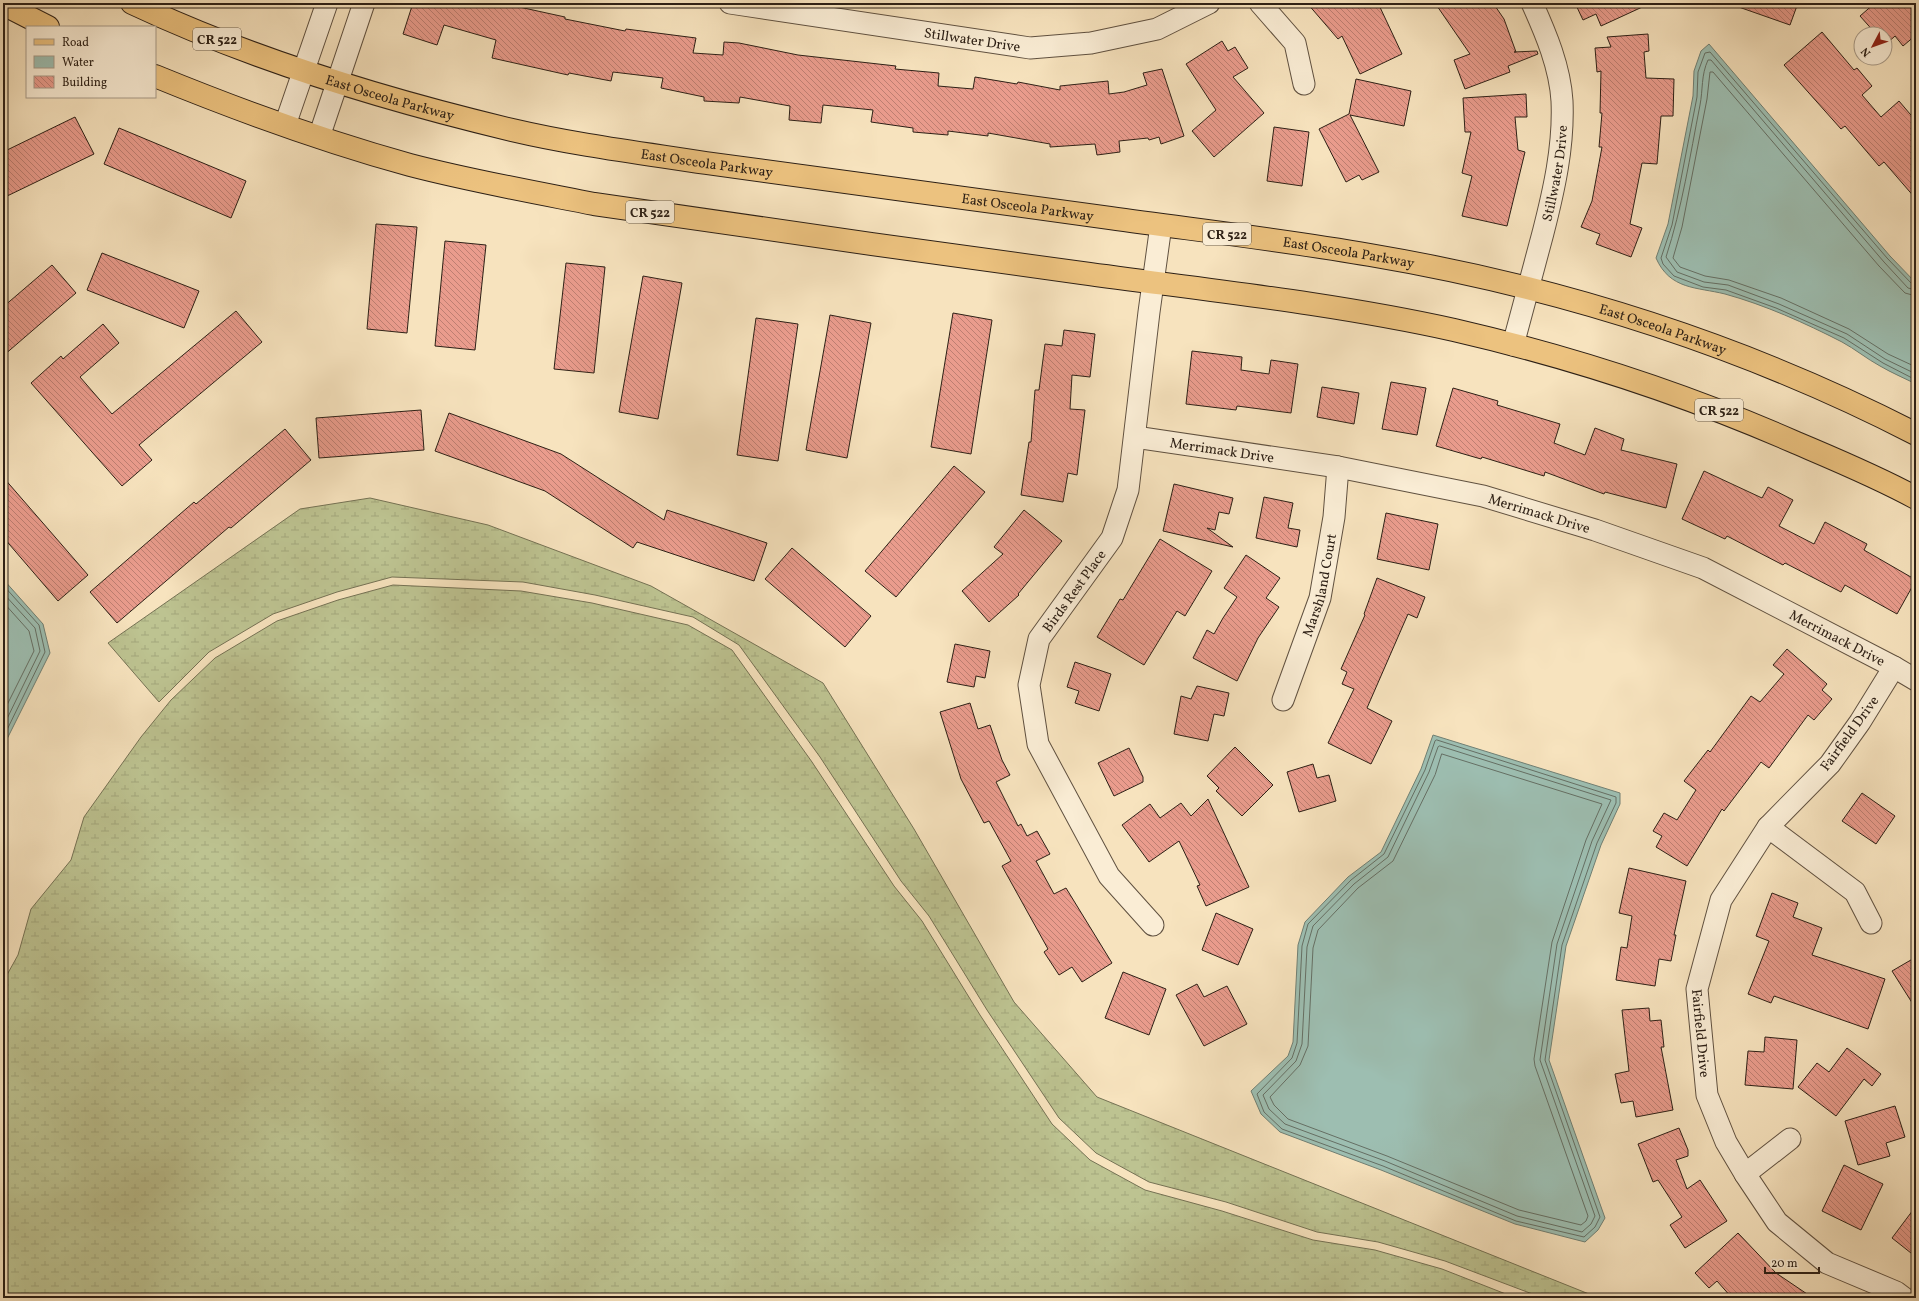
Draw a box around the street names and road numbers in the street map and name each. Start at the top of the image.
street label: Stillwater Drive [923,24,1022,57]
road number: CR 522 [193,28,241,50]
street label: East Osceola Parkway [323,71,456,126]
street label: Stillwater Drive [1538,124,1573,224]
street label: East Osceola Parkway [639,145,774,183]
street label: East Osceola Parkway [960,190,1095,227]
road number: CR 522 [626,201,674,223]
road number: CR 522 [1203,223,1251,245]
street label: East Osceola Parkway [1281,233,1416,274]
street label: East Osceola Parkway [1597,300,1729,361]
road number: CR 522 [1695,399,1743,421]
street label: Merrimack Drive [1168,434,1276,469]
street label: Merrimack Drive [1486,490,1592,539]
street label: Marshland Court [1299,532,1342,640]
street label: Birds Rest Place [1039,546,1112,637]
street label: Merrimack Drive [1786,606,1888,672]
street label: Fairfield Drive [1816,692,1884,775]
street label: Fairfield Drive [1686,988,1713,1079]

